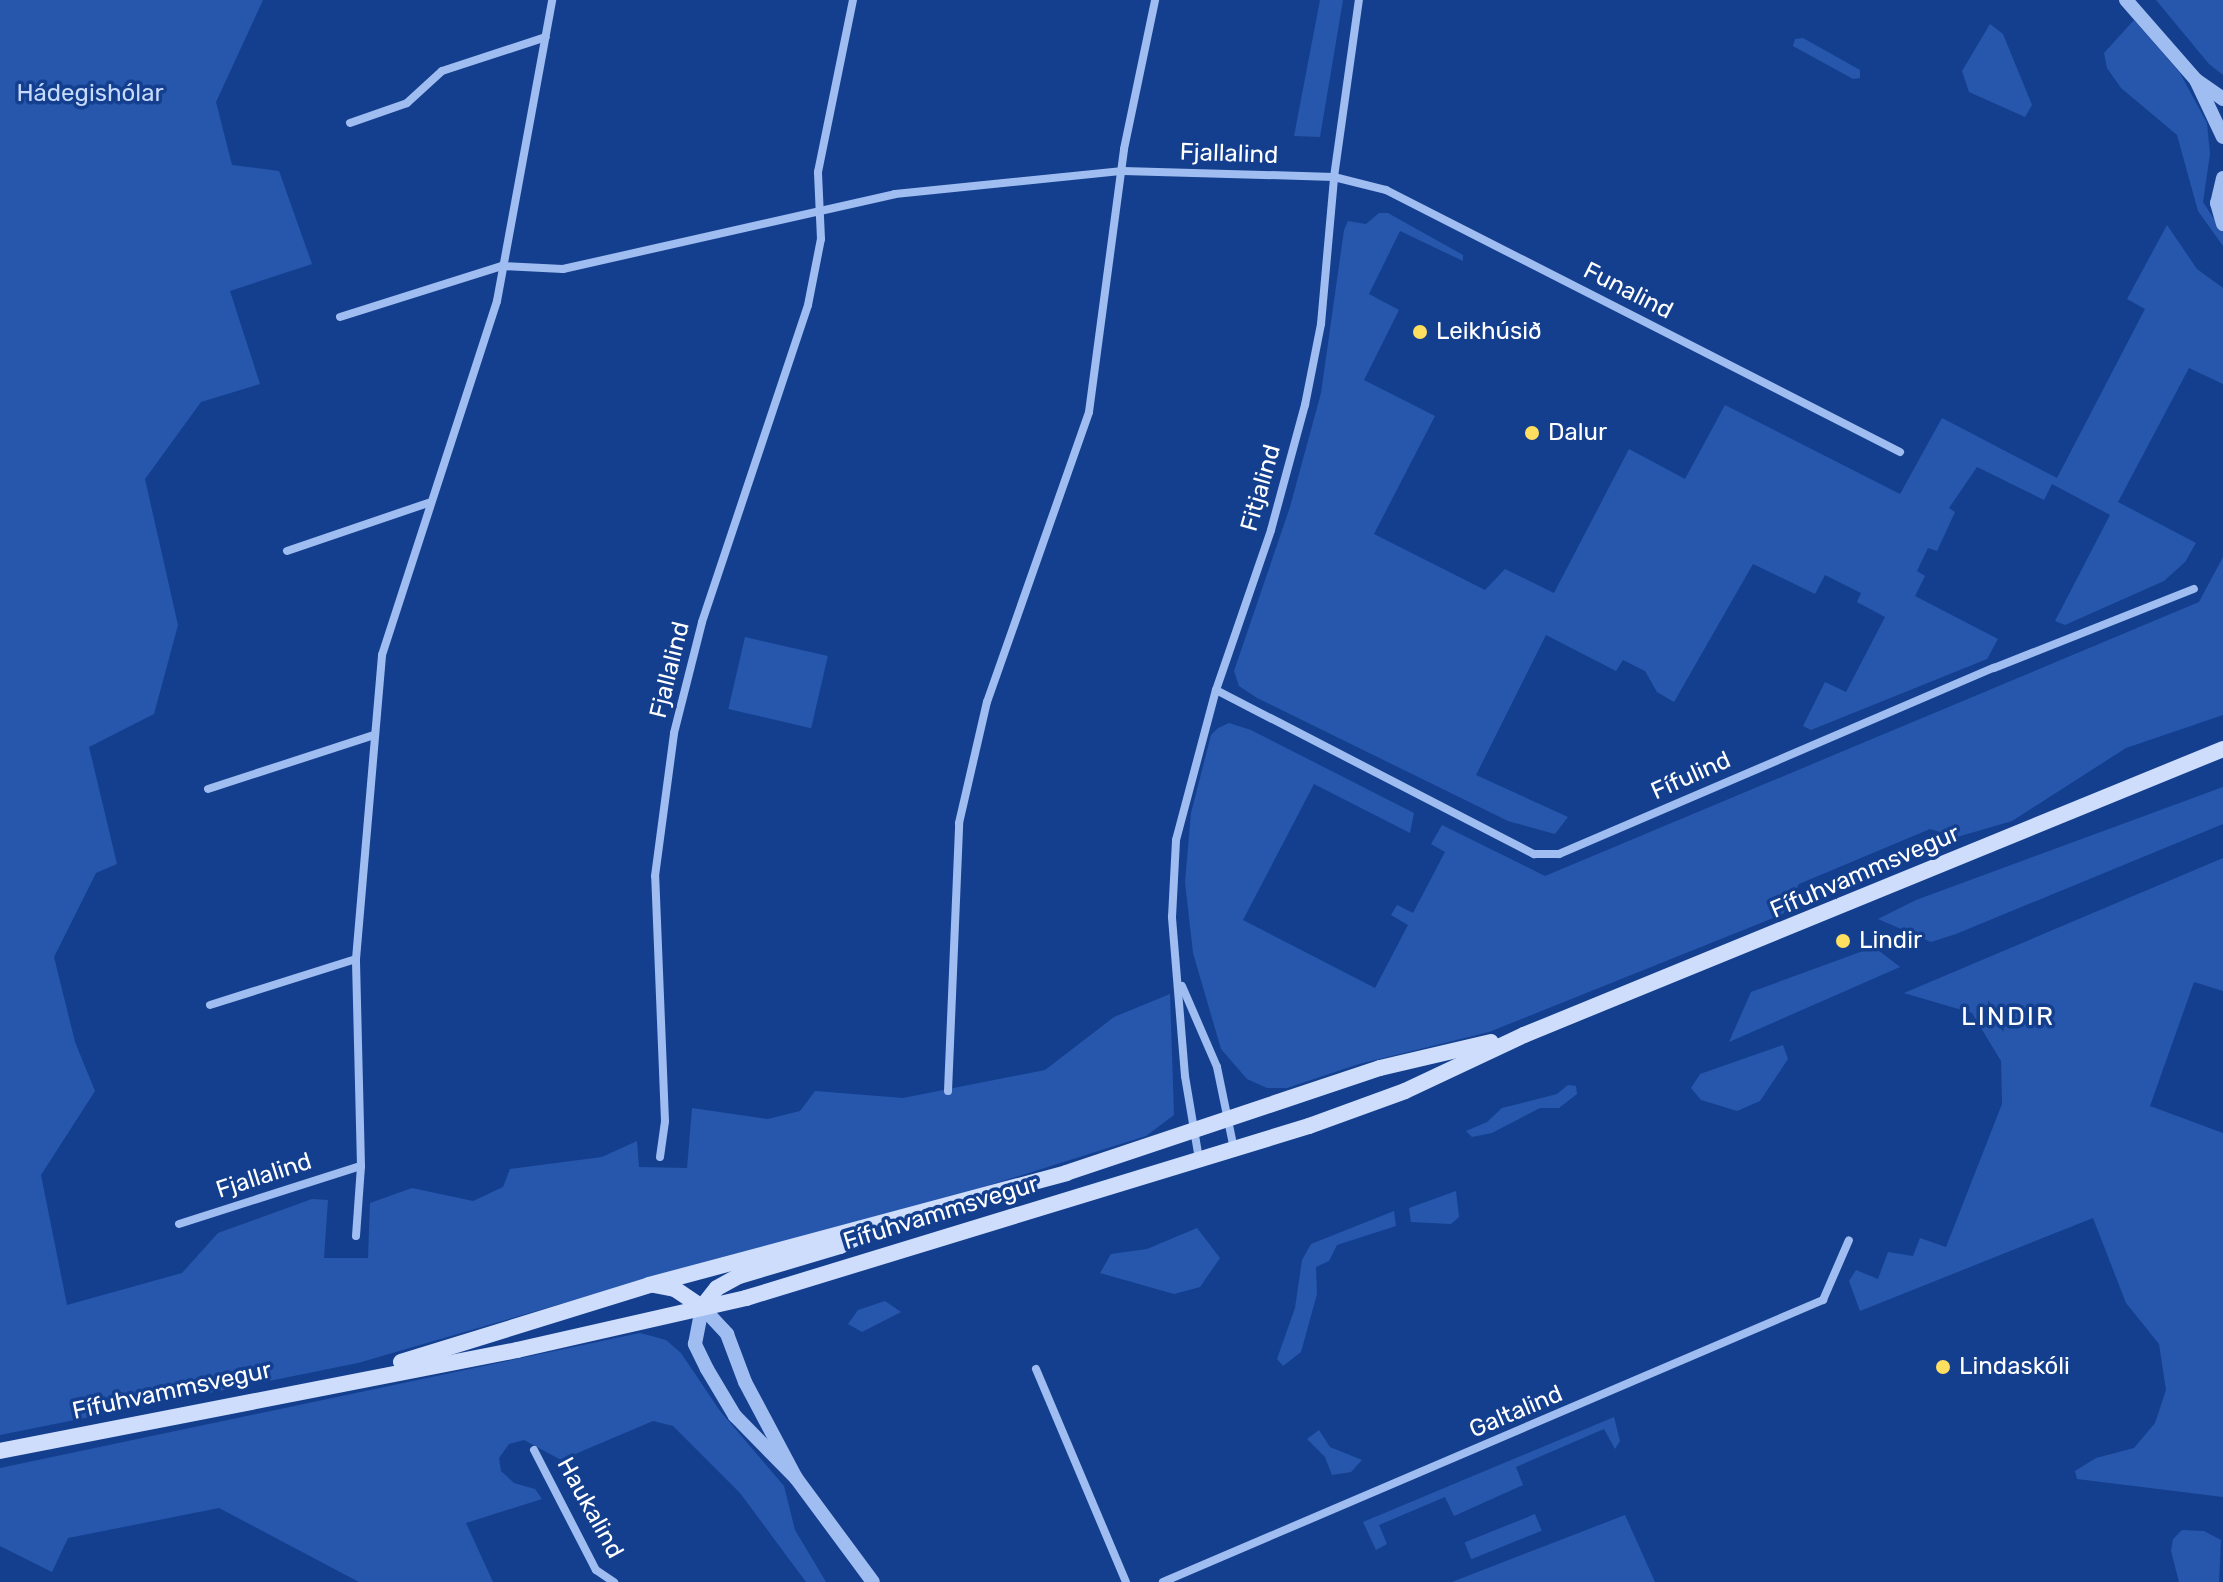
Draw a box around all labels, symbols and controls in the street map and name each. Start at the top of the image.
park label: Hádegishólar [16,80,164,108]
street label: Fjallalind [1179,138,1279,170]
street label: Funalind [1578,256,1678,326]
place label: Leikhúsið [1436,318,1542,346]
marker: Leikhúsið [1411,323,1429,341]
place label: Dalur [1548,419,1607,447]
marker: Dalur [1523,424,1541,442]
street label: Fitjalind [1235,441,1287,535]
street label: Fjallalind [644,619,696,721]
street label: Fífulind [1647,746,1735,806]
street label: Fífuhvammsvegur [1766,819,1964,925]
place label: Lindir [1859,927,1922,955]
marker: Lindir [1834,932,1852,950]
district label: LINDIR [1961,1001,2055,1033]
street label: Fjallalind [213,1147,315,1205]
street label: Fífuhvammsvegur [840,1170,1042,1256]
place label: Lindaskóli [1959,1353,2070,1381]
street label: Fífuhvammsvegur [70,1356,274,1426]
marker: Lindaskóli [1934,1358,1952,1376]
street label: Galtalind [1465,1379,1567,1445]
street label: Haukalind [551,1453,629,1563]

